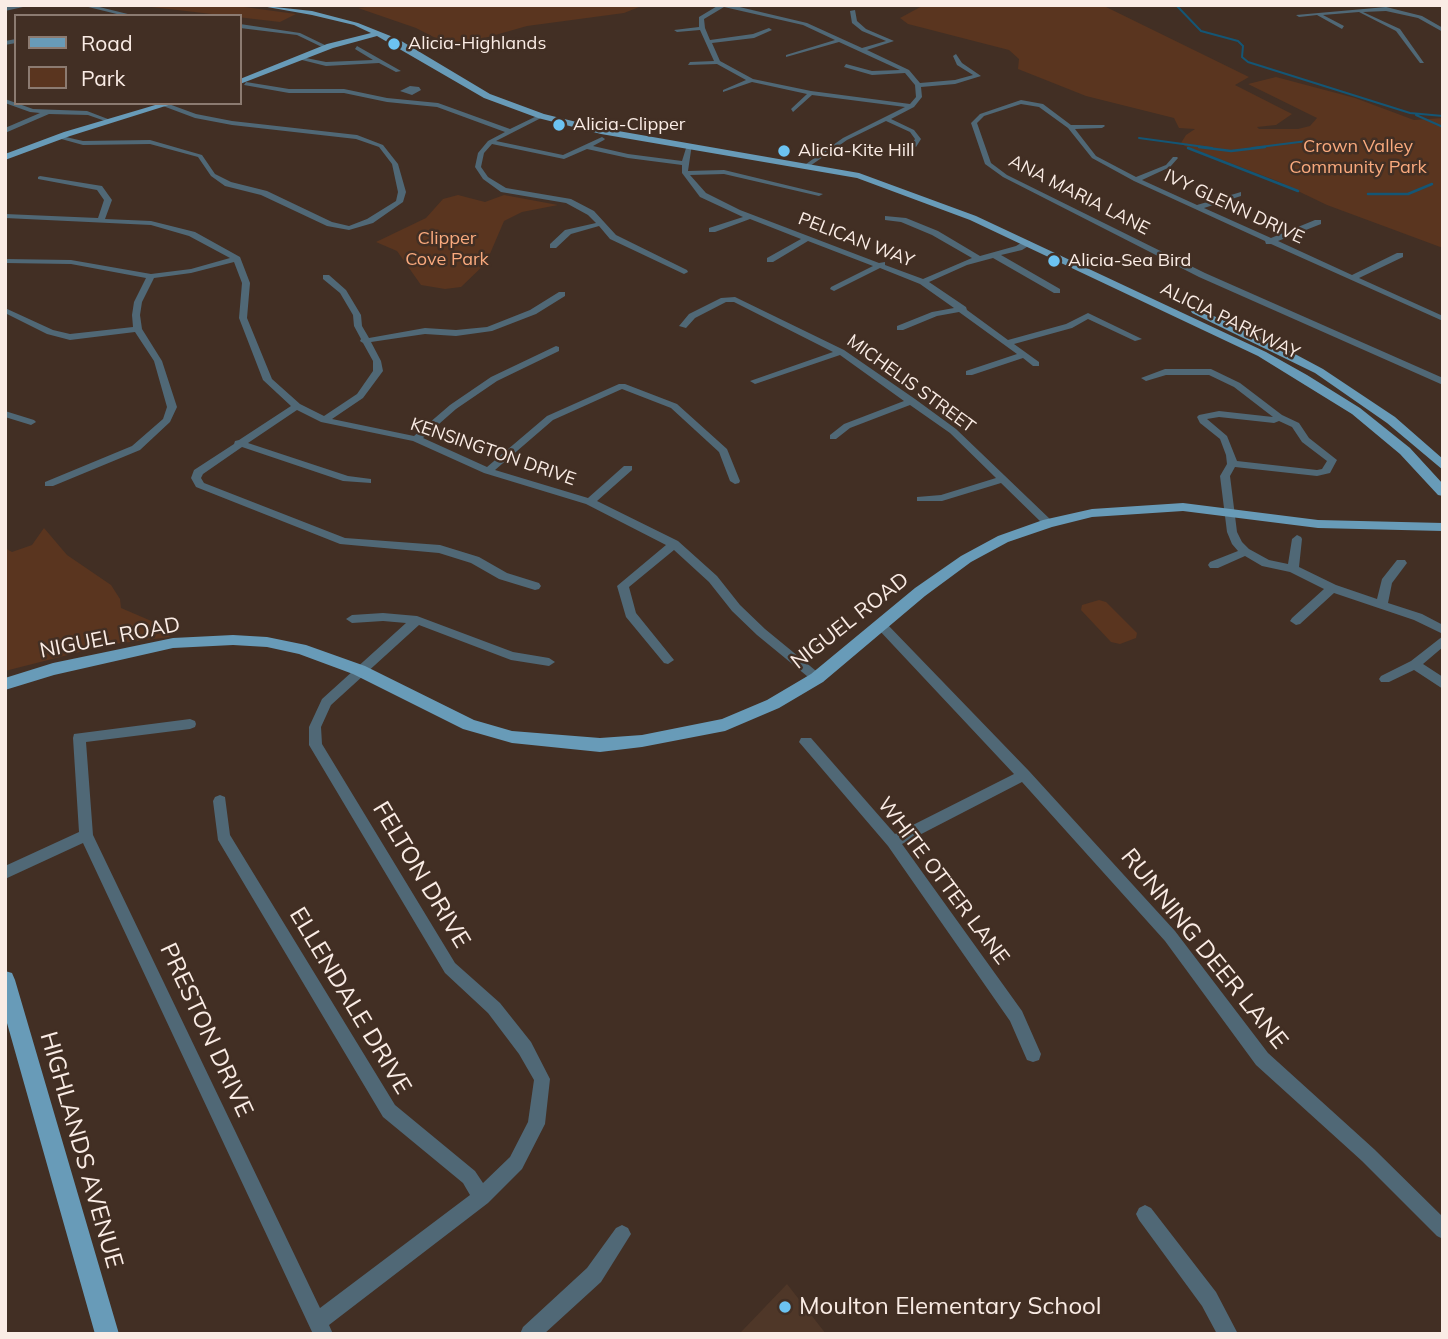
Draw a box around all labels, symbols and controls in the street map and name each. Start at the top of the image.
legend [14,14,242,105]
text: Road [81,30,132,56]
place label: Alicia-Highlands [408,33,546,55]
marker: Alicia-Highlands [386,36,402,52]
text: Park [81,65,125,91]
place label: Alicia-Clipper [573,114,685,136]
marker: Alicia-Clipper [551,117,567,133]
park label: Crown Valley Community Park [1289,136,1427,178]
place label: Alicia-Kite Hill [798,140,915,162]
marker: Alicia-Kite Hill [776,143,792,159]
street label: ANA MARIA LANE [1005,150,1153,240]
street label: IVY GLENN DRIVE [1161,165,1307,249]
street label: PELICAN WAY [795,208,917,272]
park label: Clipper Cove Park [405,228,489,270]
place label: Alicia-Sea Bird [1068,250,1191,272]
marker: Alicia-Sea Bird [1046,253,1062,269]
street label: ALICIA PARKWAY [1157,278,1303,364]
street label: MICHELIS STREET [843,330,979,438]
street label: KENSINGTON DRIVE [407,414,579,490]
street label: NIGUEL ROAD [786,567,914,675]
street label: NIGUEL ROAD [38,612,182,664]
street label: WHITE OTTER LANE [872,792,1014,970]
street label: FELTON DRIVE [366,797,476,953]
street label: RUNNING DEER LANE [1114,843,1294,1055]
street label: ELLENDALE DRIVE [283,902,417,1100]
street label: PRESTON DRIVE [153,939,259,1121]
street label: HIGHLANDS AVENUE [33,1028,129,1272]
place label: Moulton Elementary School [799,1293,1101,1321]
marker: Moulton Elementary School [777,1299,793,1315]

